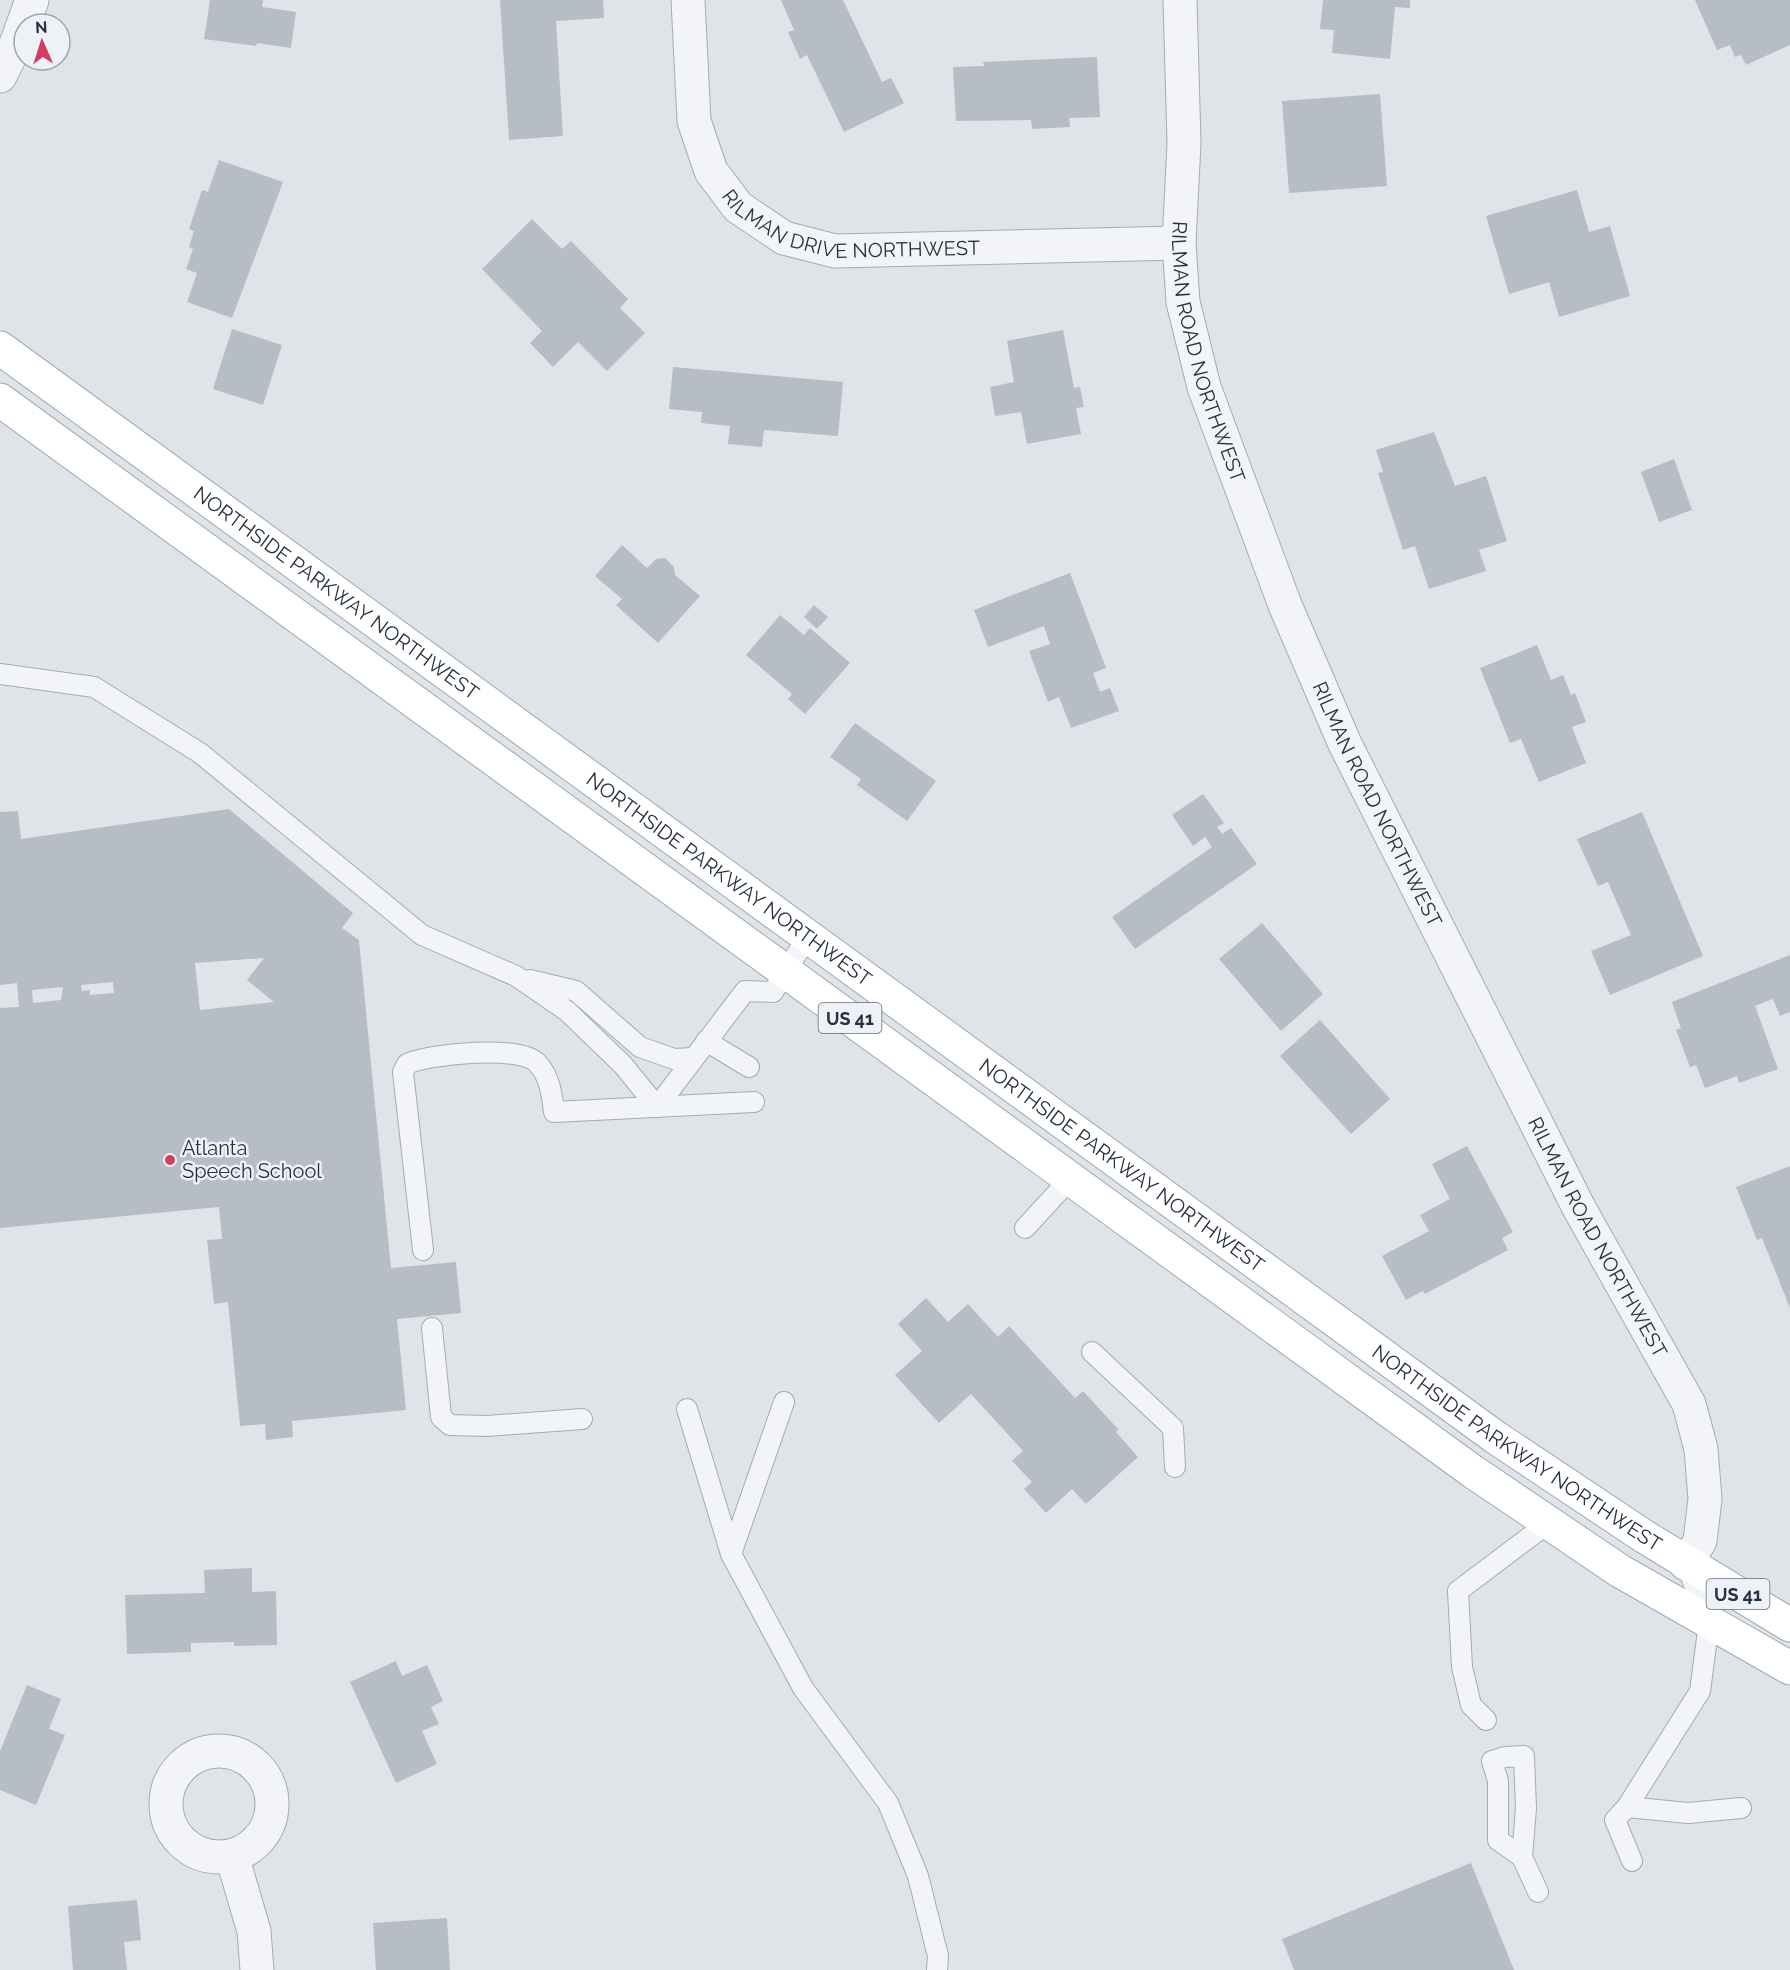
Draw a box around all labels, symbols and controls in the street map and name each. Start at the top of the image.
north arrow [12,12,72,72]
text: N [35,18,48,37]
street label: RILMAN DRIVE NORTHWEST [717,185,980,263]
street label: RILMAN ROAD NORTHWEST [1167,220,1250,486]
street label: NORTHSIDE PARKWAY NORTHWEST [189,481,483,705]
street label: RILMAN ROAD NORTHWEST [1308,678,1447,931]
street label: NORTHSIDE PARKWAY NORTHWEST [582,767,876,991]
road number: US 41 [818,1003,882,1033]
street label: NORTHSIDE PARKWAY NORTHWEST [975,1053,1269,1277]
street label: RILMAN ROAD NORTHWEST [1523,1113,1672,1362]
place label: Atlanta Speech School [182,1136,322,1183]
marker: Atlanta Speech School [163,1153,177,1167]
street label: NORTHSIDE PARKWAY NORTHWEST [1367,1340,1666,1556]
road number: US 41 [1706,1579,1770,1609]

